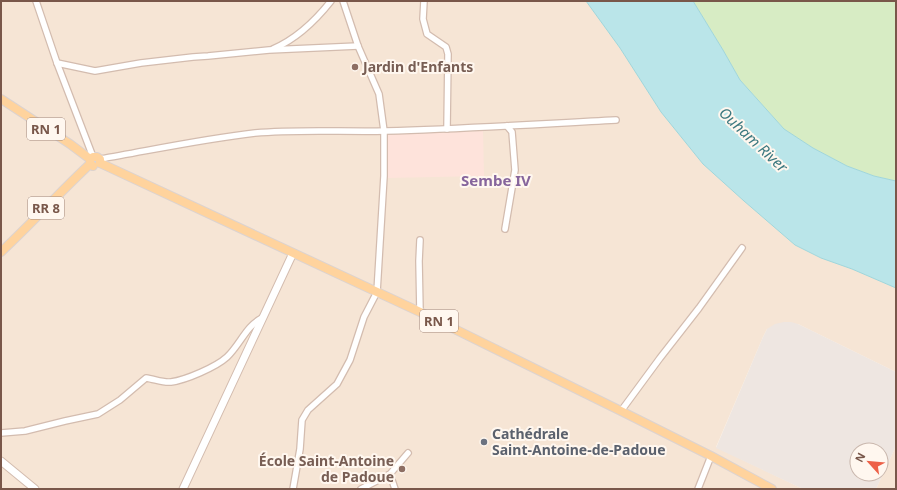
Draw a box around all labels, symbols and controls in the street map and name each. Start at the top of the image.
place label: Jardin d'Enfants [361,57,473,76]
marker: Jardin d'Enfants [350,62,360,72]
water label: Ouham River [715,102,793,177]
road number: RN 1 [27,118,65,140]
district label: Sembe IV [461,170,531,190]
road number: RR 8 [28,197,64,219]
road number: RN 1 [420,310,458,332]
place label: Cathédrale Saint-Antoine-de-Padoue [492,424,666,459]
marker: Cathédrale Saint-Antoine-de-Padoue [479,437,489,447]
north arrow [849,442,889,482]
text: N [851,450,868,465]
place label: École Saint-Antoine de Padoue [259,451,394,486]
marker: École Saint-Antoine de Padoue [397,464,407,474]

